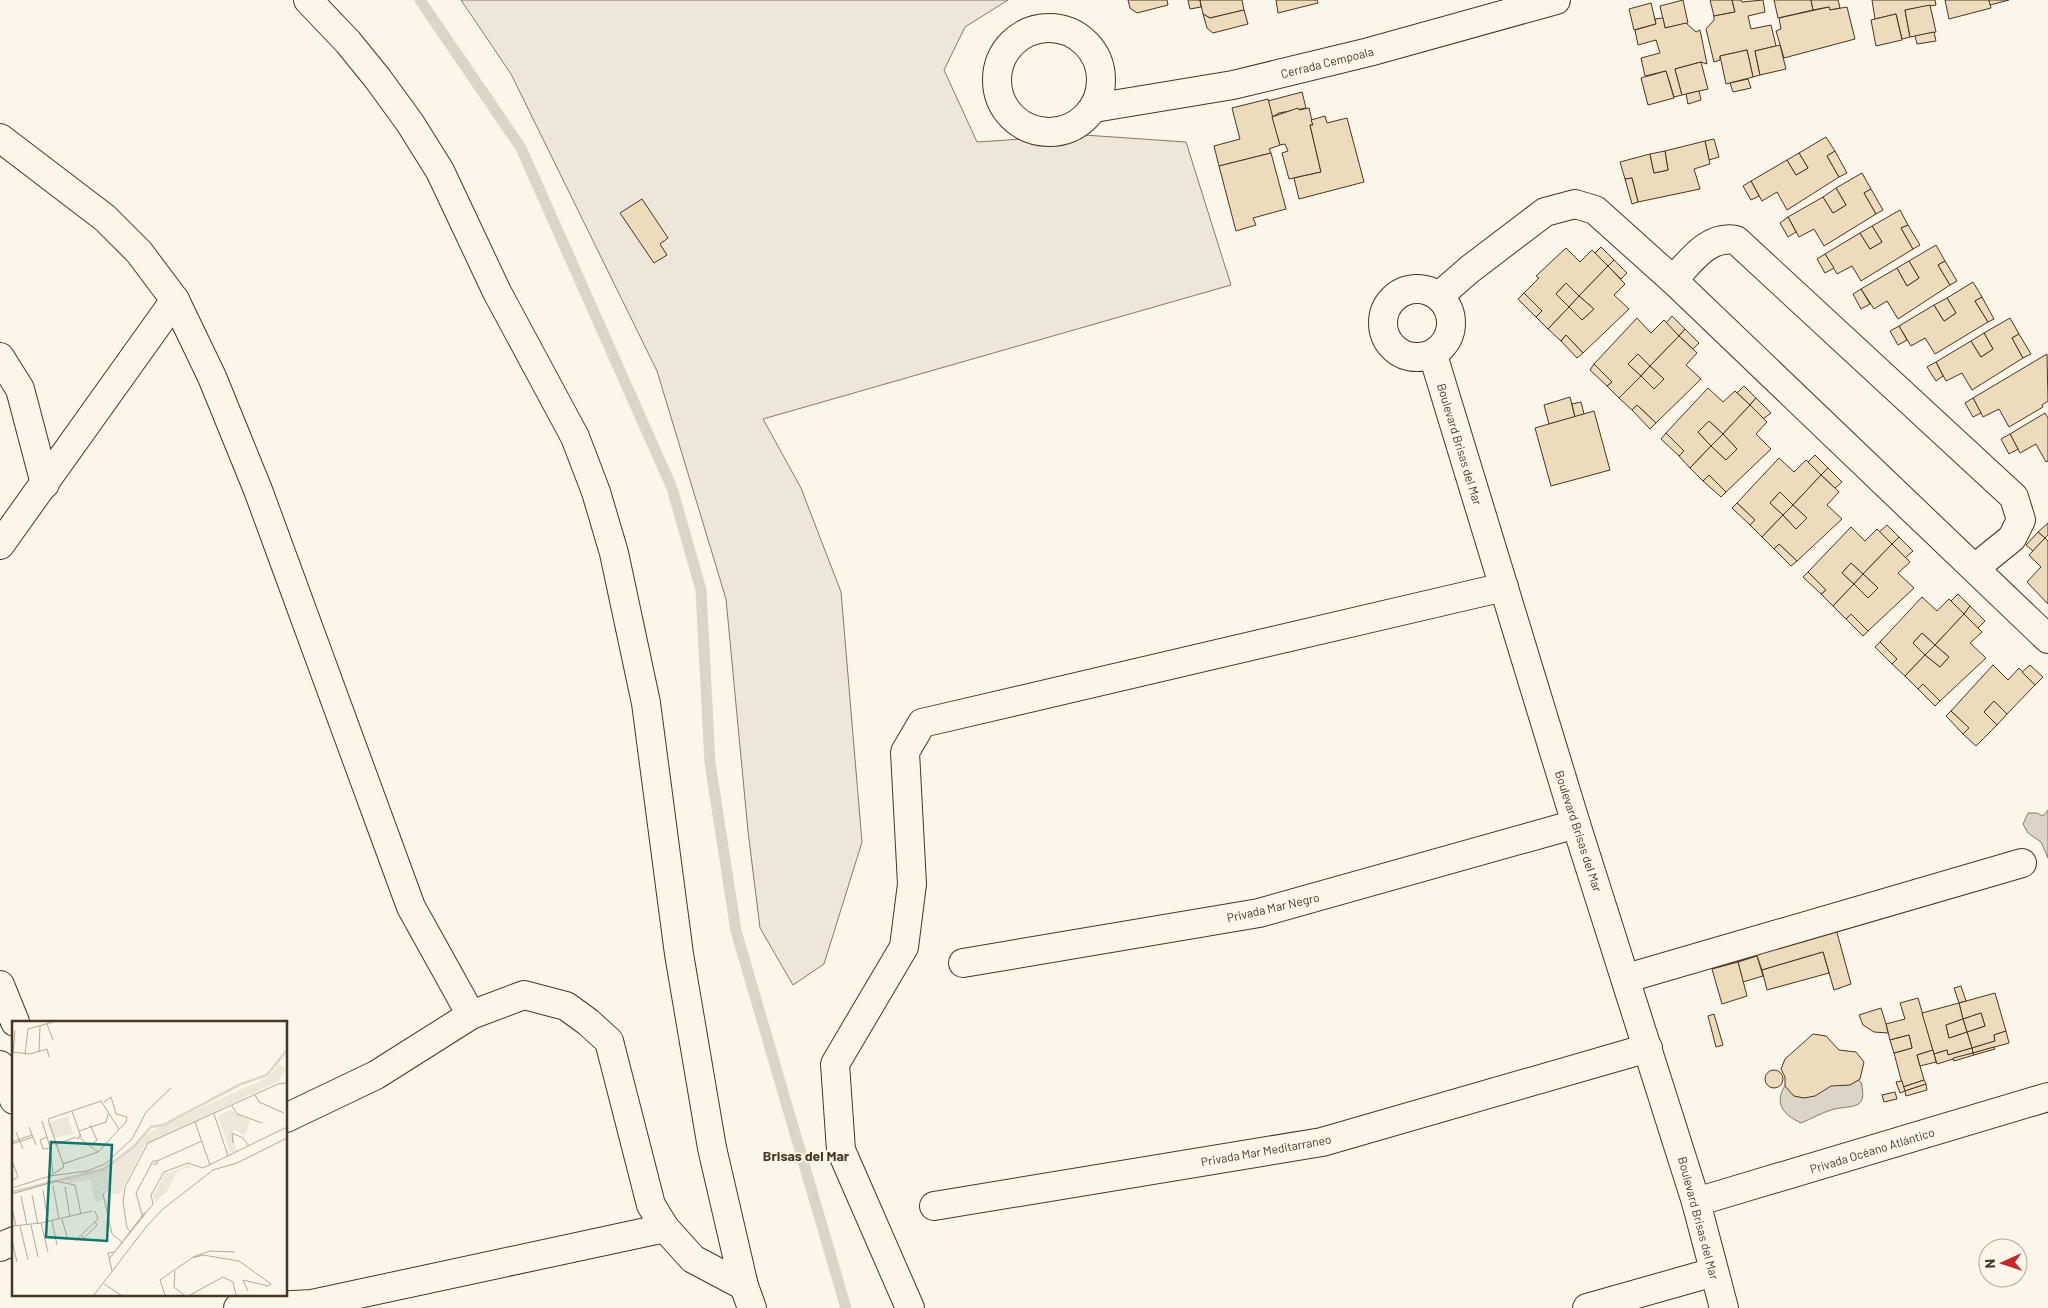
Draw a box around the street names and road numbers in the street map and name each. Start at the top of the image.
street label: Cerrada Cempoala [1279,44,1375,80]
street label: Boulevard Brisas del Mar [1435,381,1485,507]
street label: Boulevard Brisas del Mar [1553,769,1605,894]
street label: Privada Mar Negro [1225,890,1321,924]
street label: Privada Océano Atlántico [1808,1124,1936,1176]
street label: Privada Mar Meditarraneo [1200,1132,1332,1168]
street label: Boulevard Brisas del Mar [1676,1155,1722,1282]

